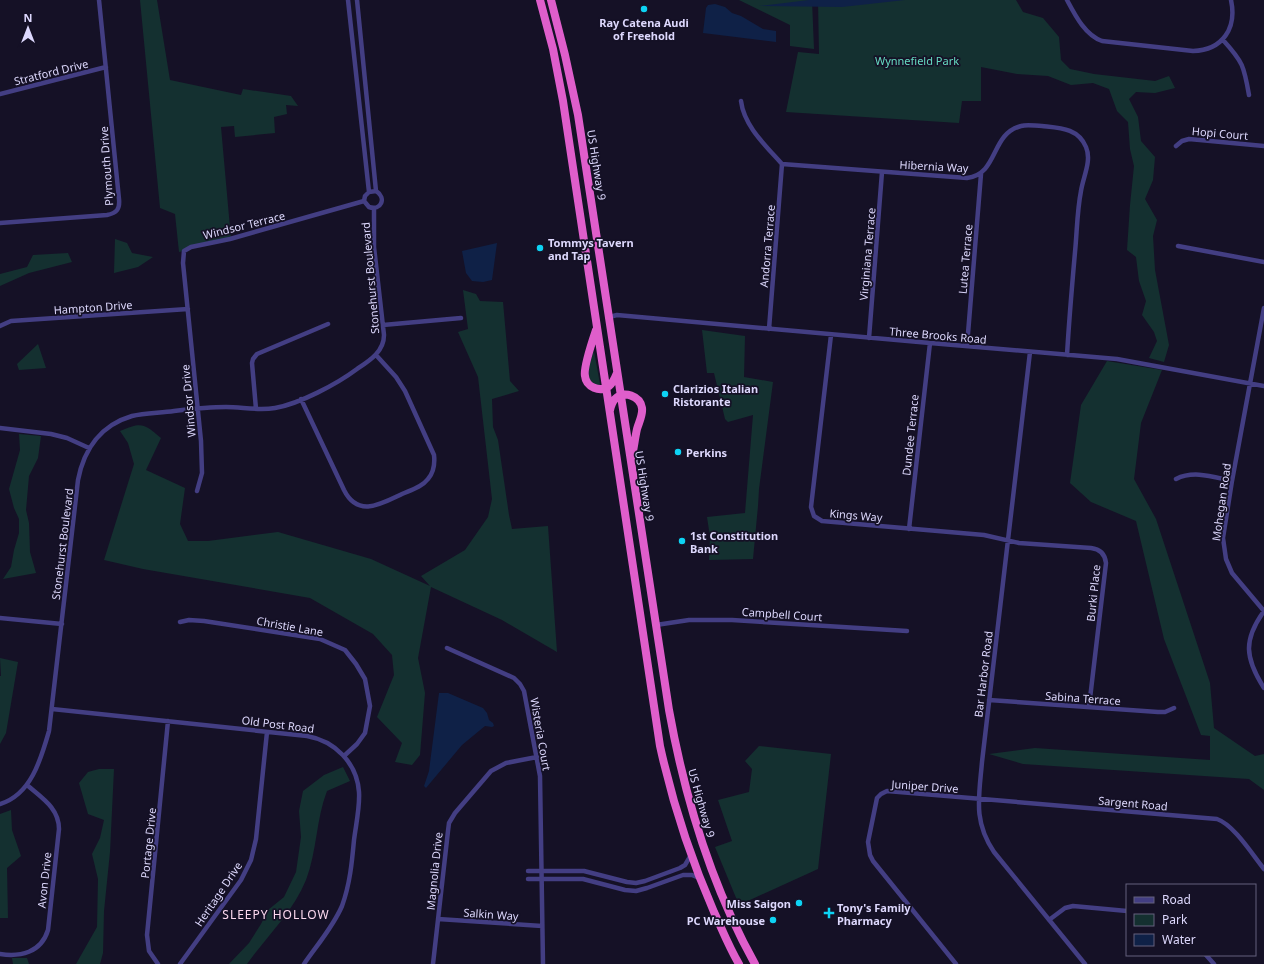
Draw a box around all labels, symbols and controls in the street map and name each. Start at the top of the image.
marker: Ray Catena Audi of Freehold [639,4,649,14]
north arrow [8,8,48,48]
text: N [24,10,32,25]
place label: Ray Catena Audi of Freehold [599,15,689,43]
park label: Wynnefield Park [875,53,959,68]
street label: Stratford Drive [12,56,90,88]
street label: Hopi Court [1191,123,1249,143]
street label: Plymouth Drive [96,126,116,206]
street label: US Highway 9 [584,129,610,201]
street label: Hibernia Way [899,157,969,175]
street label: Andorra Terrace [756,204,778,288]
street label: Virginiana Terrace [855,207,879,301]
street label: Windsor Terrace [201,208,287,242]
street label: Stonehurst Boulevard [358,221,382,335]
street label: Lutea Terrace [954,224,976,294]
place label: Tommys Tavern and Tap [548,235,634,263]
marker: Tommys Tavern and Tap [535,243,545,253]
street label: Hampton Drive [53,297,133,317]
street label: Three Brooks Road [889,323,987,347]
street label: Windsor Drive [177,364,199,438]
place label: Clarizios Italian Ristorante [673,381,758,409]
marker: Clarizios Italian Ristorante [660,389,670,399]
street label: Dundee Terrace [898,394,922,476]
place label: Perkins [686,445,728,460]
marker: Perkins [673,447,683,457]
street label: US Highway 9 [632,450,658,522]
street label: Mohegan Road [1208,462,1234,542]
street label: Stonehurst Boulevard [48,487,76,601]
street label: Kings Way [829,505,884,525]
place label: 1st Constitution Bank [690,528,778,556]
marker: 1st Constitution Bank [677,536,687,546]
street label: Burki Place [1083,564,1103,622]
street label: Campbell Court [741,604,823,624]
street label: Christie Lane [256,613,324,639]
street label: Bar Harbor Road [970,630,996,718]
street label: Sabina Terrace [1045,688,1121,708]
street label: Wisteria Court [527,696,555,772]
street label: Old Post Road [241,712,315,736]
street label: US Highway 9 [685,767,719,839]
street label: Juniper Drive [890,776,959,796]
street label: Sargent Road [1098,792,1168,814]
street label: Portage Drive [137,807,159,879]
street label: Magnolia Drive [422,831,446,911]
street label: Avon Drive [34,851,54,909]
street label: Heritage Drive [191,859,245,929]
legend [1126,884,1256,956]
text: Road [1162,891,1191,908]
place label: Miss Saigon [727,896,791,911]
marker: Miss Saigon [794,898,804,908]
place label: Tony's Family Pharmacy [837,900,911,928]
street label: Salkin Way [463,905,519,923]
district label: SLEEPY HOLLOW [222,906,330,923]
marker: Tony's Family Pharmacy [824,908,834,918]
text: Park [1162,911,1188,928]
place label: PC Warehouse [687,913,765,928]
marker: PC Warehouse [768,915,778,925]
text: Water [1162,931,1196,948]

